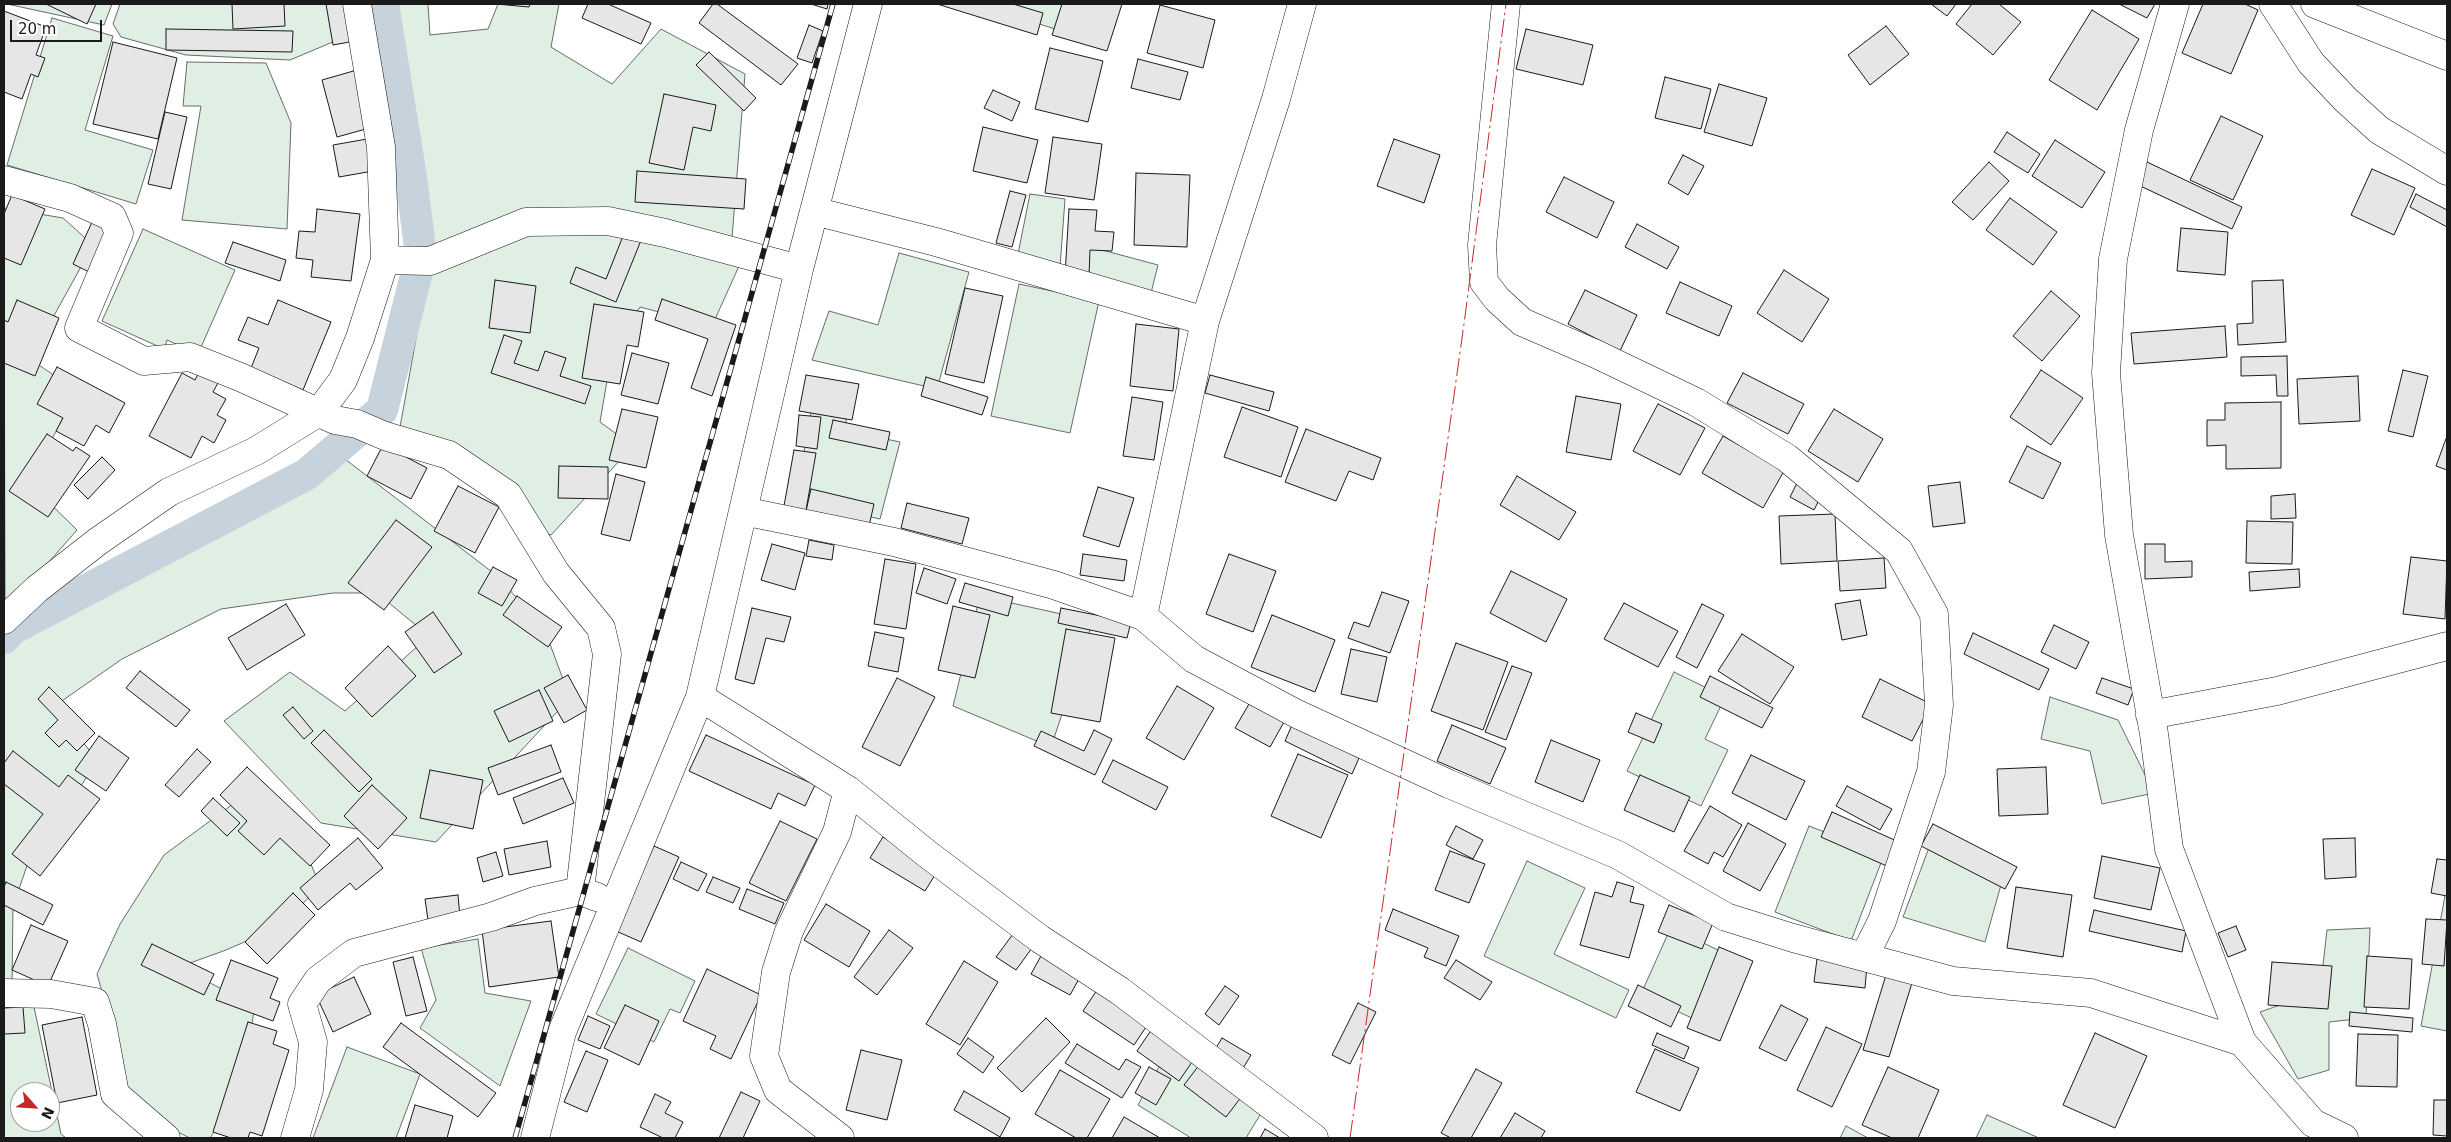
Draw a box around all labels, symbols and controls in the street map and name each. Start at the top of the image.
scale bar [12,10,105,42]
text: 20 m [18,20,56,38]
north arrow [10,1082,60,1132]
text: N [38,1104,57,1122]

